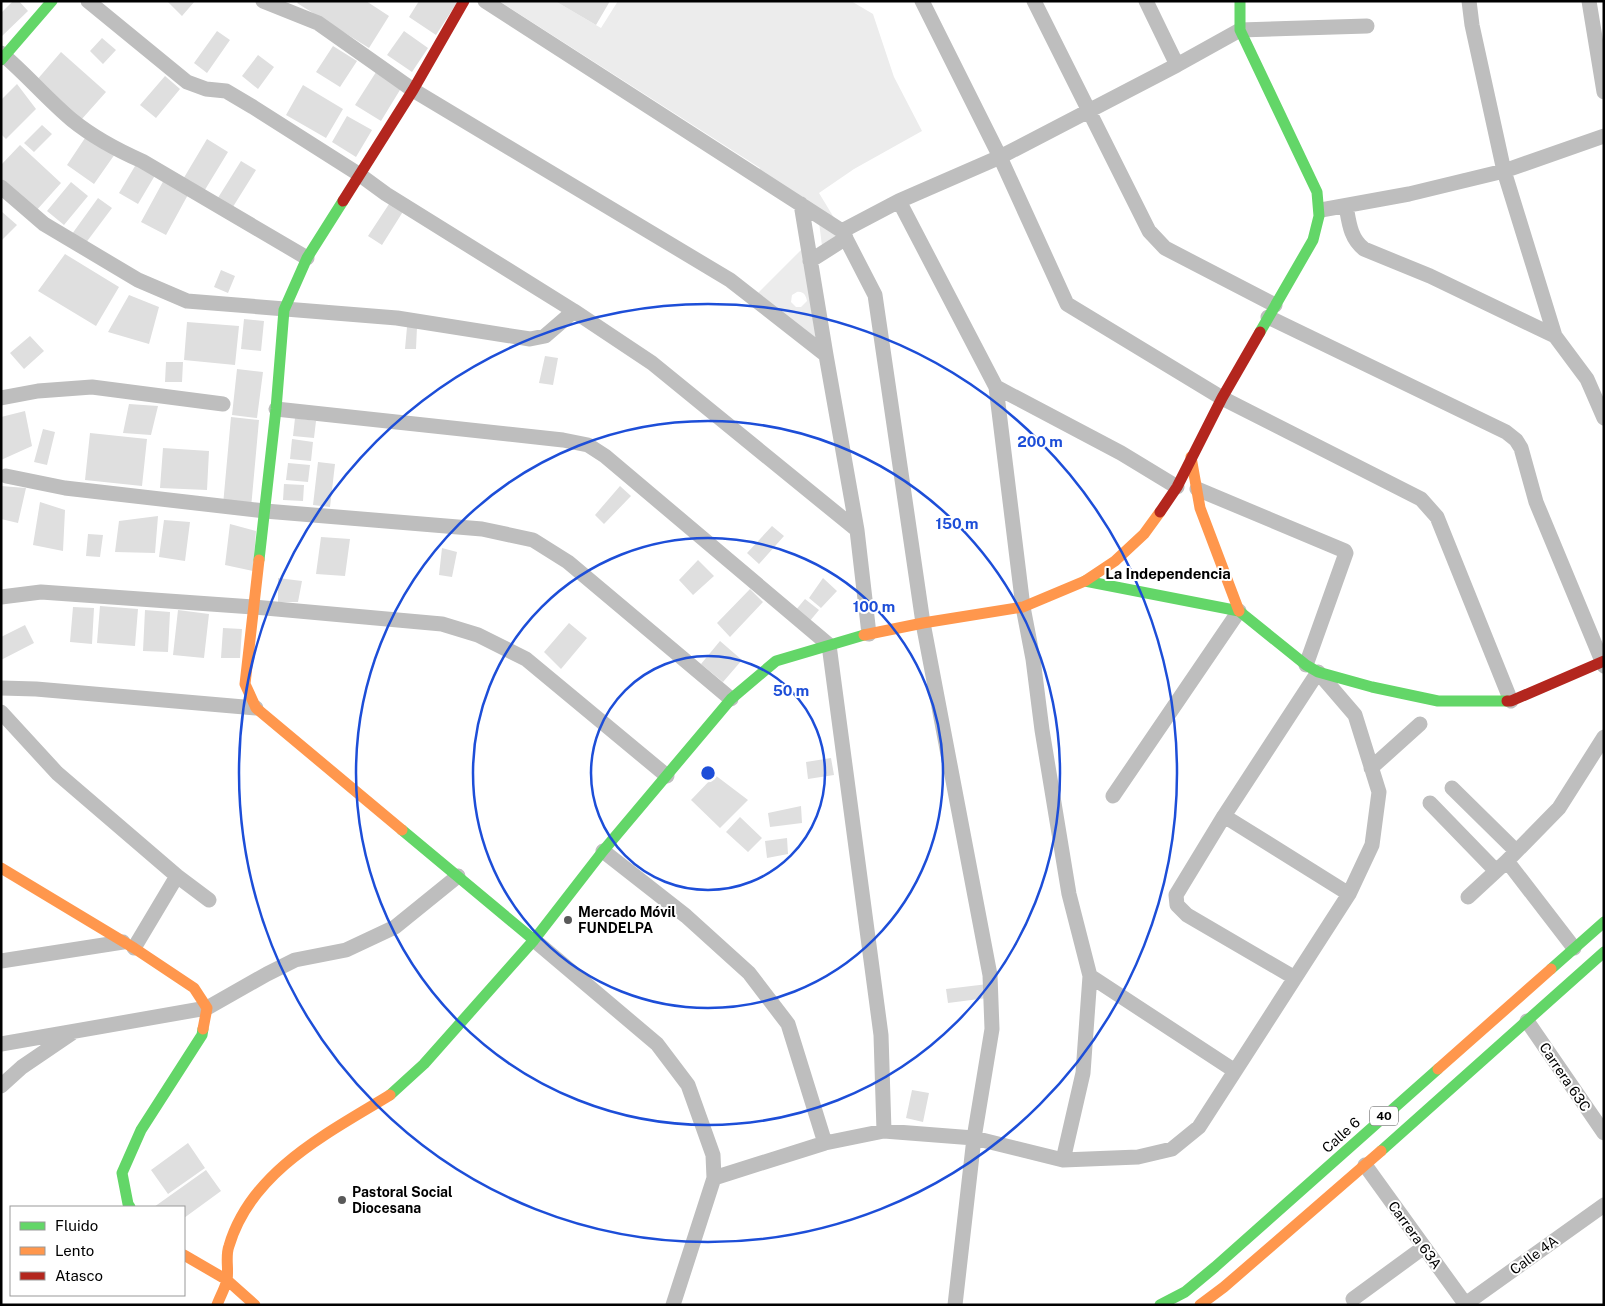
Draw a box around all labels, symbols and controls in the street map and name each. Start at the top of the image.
text: 200 m [1017,433,1063,450]
text: 150 m [935,515,979,532]
district label: La Independencia [1105,565,1231,582]
text: 100 m [853,598,895,615]
text: 50 m [773,682,809,699]
centre of rings [699,764,717,782]
place label: Mercado Móvil FUNDELPA [578,904,676,936]
marker: Mercado Móvil FUNDELPA [562,914,574,926]
street label: Carrera 63C [1536,1040,1594,1114]
road number: 40 [1370,1106,1398,1126]
street label: Calle 6 [1319,1114,1363,1156]
place label: Pastoral Social Diocesana [352,1184,453,1216]
marker: Pastoral Social Diocesana [336,1194,348,1206]
street label: Carrera 63A [1385,1198,1445,1272]
legend [10,1206,185,1296]
text: Fluido [55,1217,98,1234]
street label: Calle 4A [1507,1232,1561,1278]
text: Lento [55,1242,94,1259]
text: Atasco [55,1267,103,1284]

